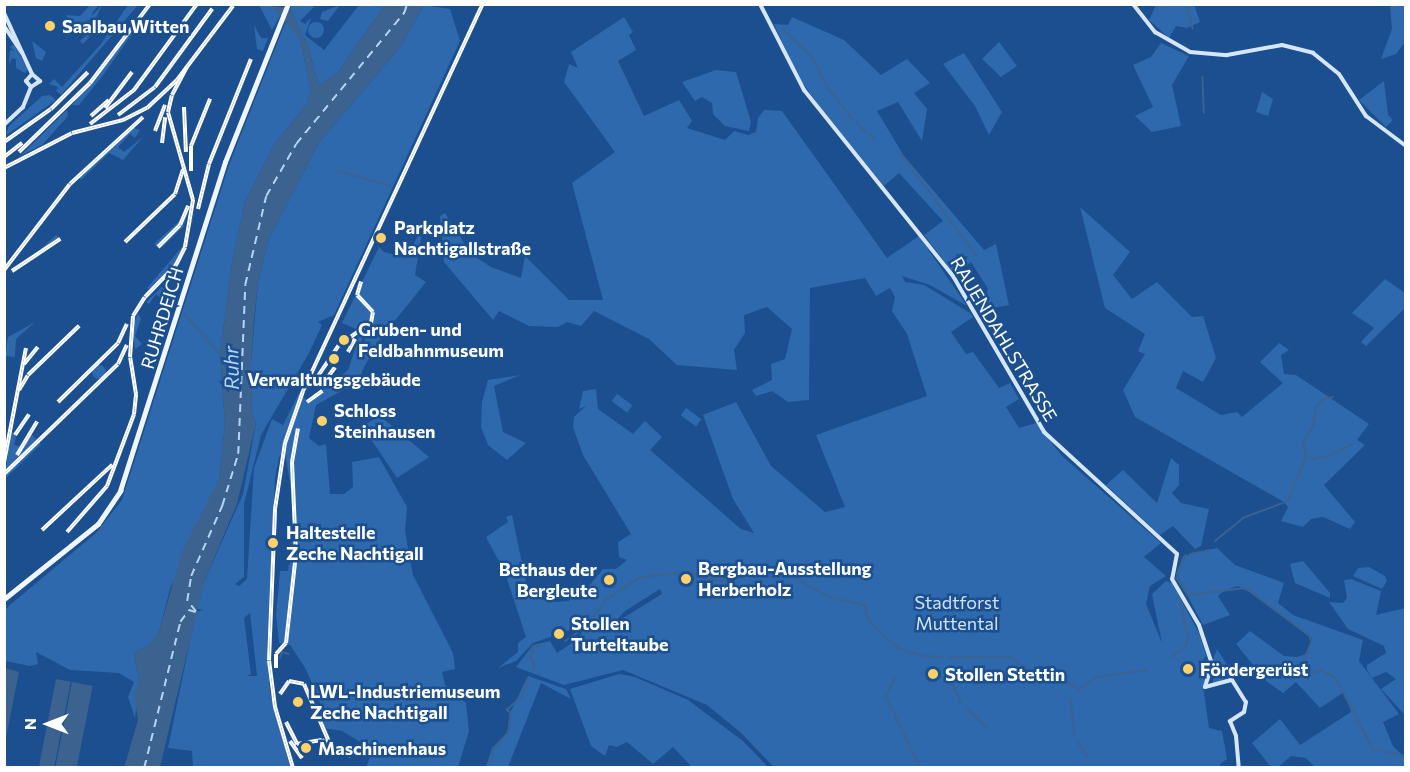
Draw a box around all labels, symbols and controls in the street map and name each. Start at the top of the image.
place label: Saalbau Witten [62,15,189,37]
marker: Saalbau Witten [43,19,57,33]
place label: Parkplatz Nachtigallstraße [394,217,531,260]
marker: Parkplatz Nachtigallstraße [372,229,390,247]
street label: RAUENDAHLSTRASSE [946,253,1062,425]
street label: RUHRDEICH [136,265,188,371]
place label: Gruben- und Feldbahnmuseum [358,319,504,362]
marker: Gruben- und Feldbahnmuseum [335,331,353,349]
water label: Ruhr [219,346,243,390]
marker: Verwaltungsgebäude [327,352,341,366]
place label: Verwaltungsgebäude [247,368,421,390]
place label: Schloss Steinhausen [334,400,436,442]
marker: Schloss Steinhausen [315,414,329,428]
place label: Haltestelle Zeche Nachtigall [286,522,424,564]
marker: Haltestelle Zeche Nachtigall [264,534,282,552]
place label: Bergbau-Ausstellung Herberholz [698,558,871,600]
place label: Bethaus der Bergleute [499,559,597,602]
marker: Bergbau-Ausstellung Herberholz [679,572,693,586]
marker: Bethaus der Bergleute [602,573,616,587]
park label: Stadtforst Muttental [915,592,999,634]
place label: Stollen Turteltaube [571,613,669,656]
marker: Stollen Turteltaube [552,627,566,641]
place label: Fördergerüst [1200,658,1308,680]
marker: Fördergerüst [1181,662,1195,676]
place label: Stollen Stettin [945,663,1065,685]
marker: Stollen Stettin [926,667,940,681]
place label: LWL-Industriemuseum Zeche Nachtigall [310,681,500,724]
north arrow [18,694,78,754]
marker: LWL-Industriemuseum Zeche Nachtigall [291,695,305,709]
text: N [20,718,39,730]
place label: Maschinenhaus [318,737,446,759]
marker: Maschinenhaus [299,741,313,755]

